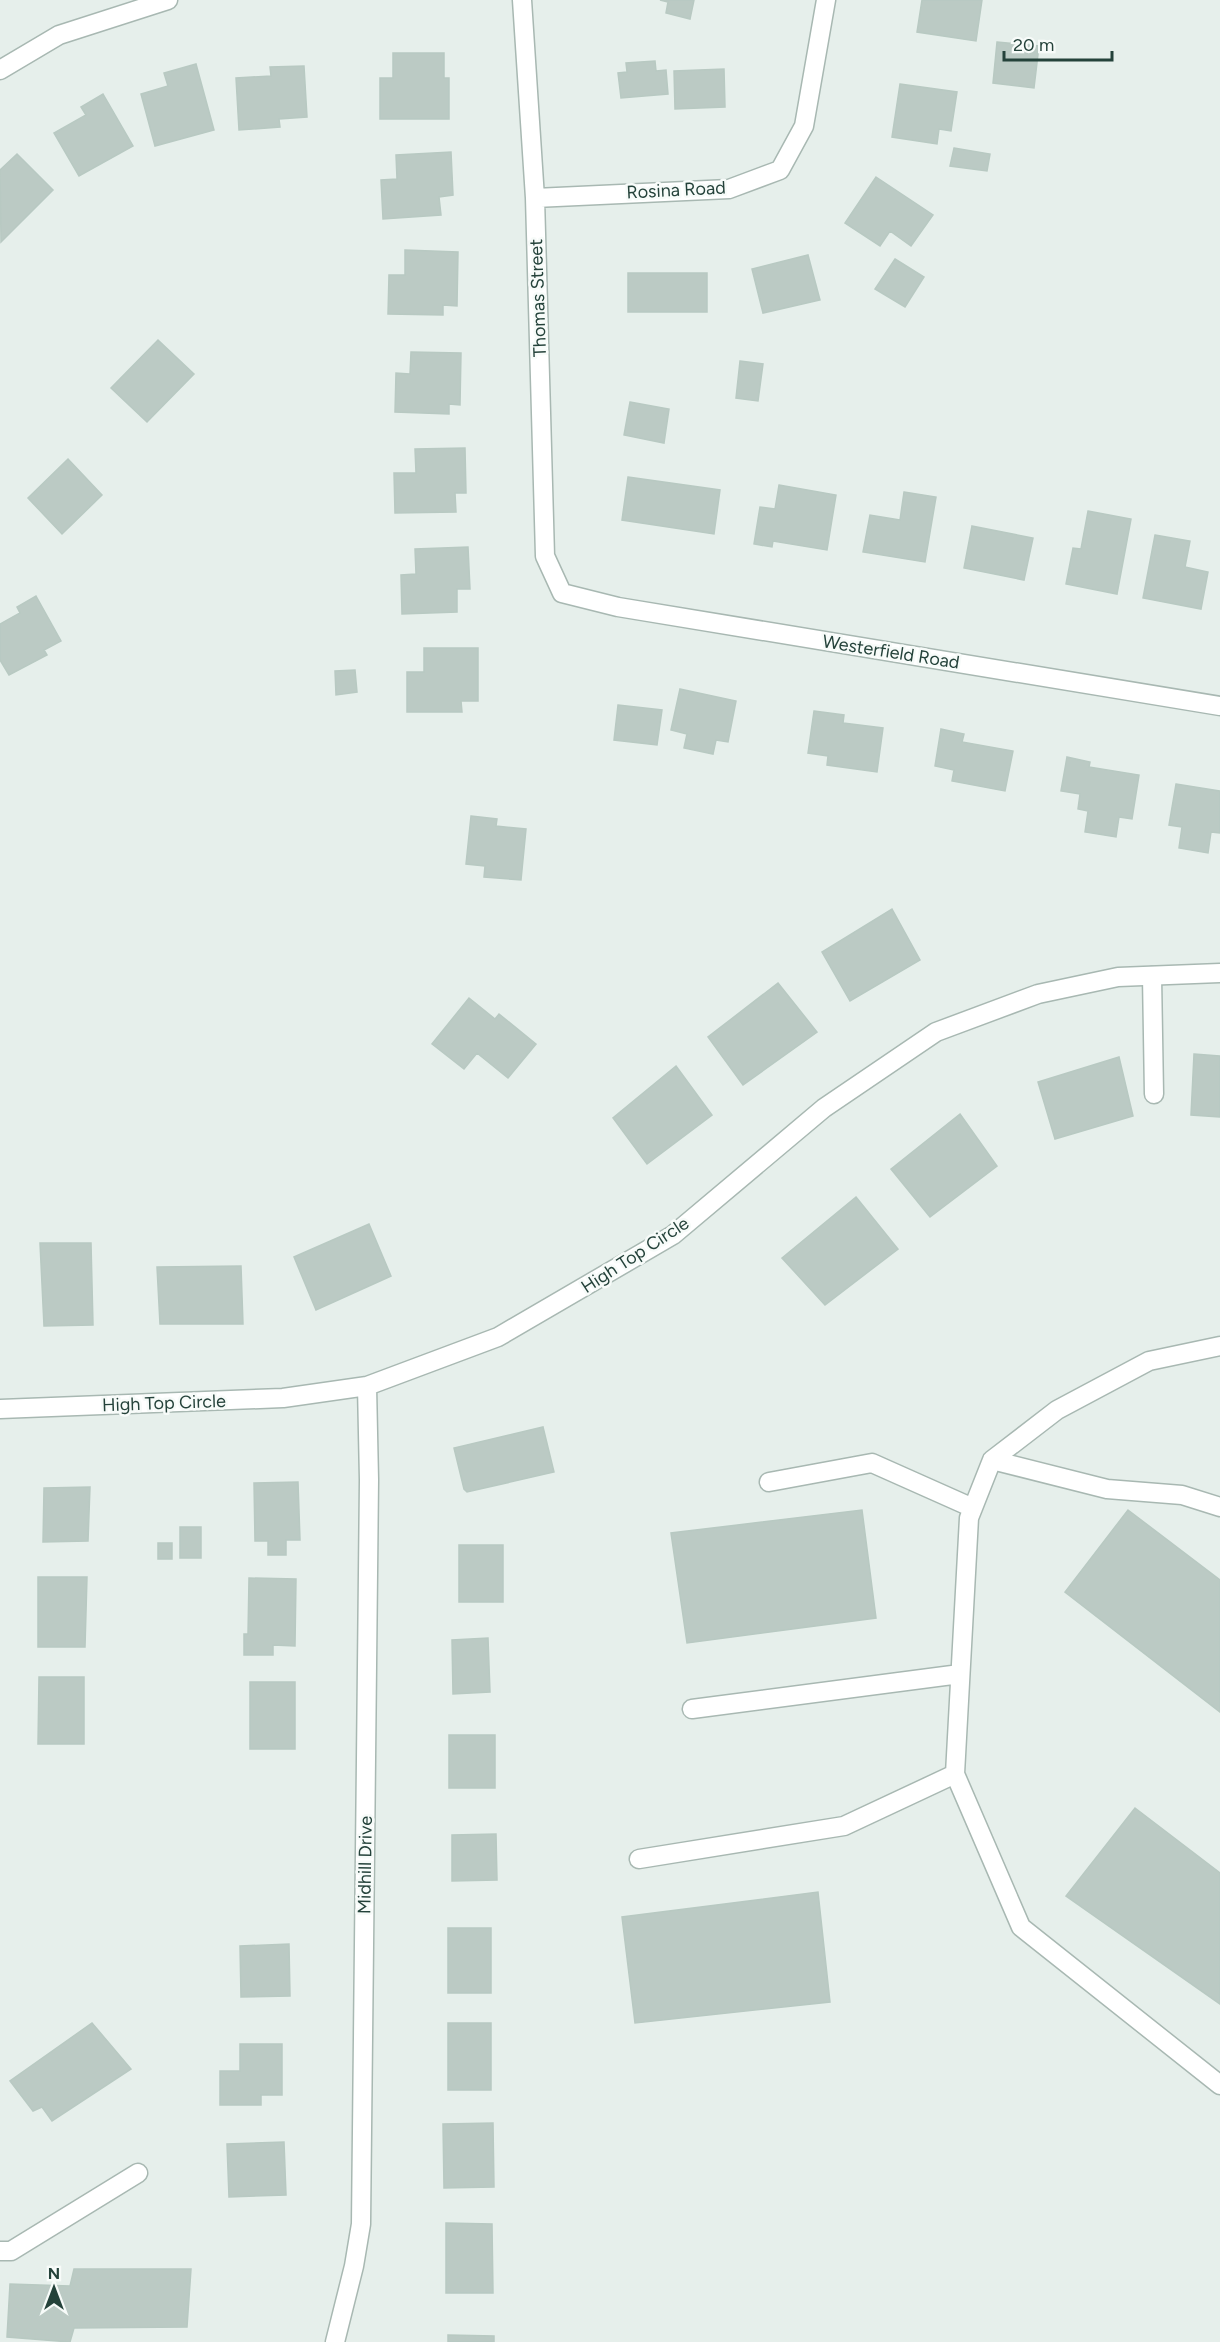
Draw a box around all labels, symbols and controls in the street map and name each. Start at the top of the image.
scale bar [1004,24,1112,62]
text: 20 m [1013,34,1054,56]
street label: Rosina Road [626,176,726,204]
street label: Thomas Street [525,238,551,357]
street label: Westerfield Road [821,630,961,674]
street label: High Top Circle [577,1212,693,1298]
street label: High Top Circle [102,1390,226,1416]
street label: Midhill Drive [353,1816,377,1914]
north arrow [24,2258,84,2318]
text: N [48,2264,60,2283]

